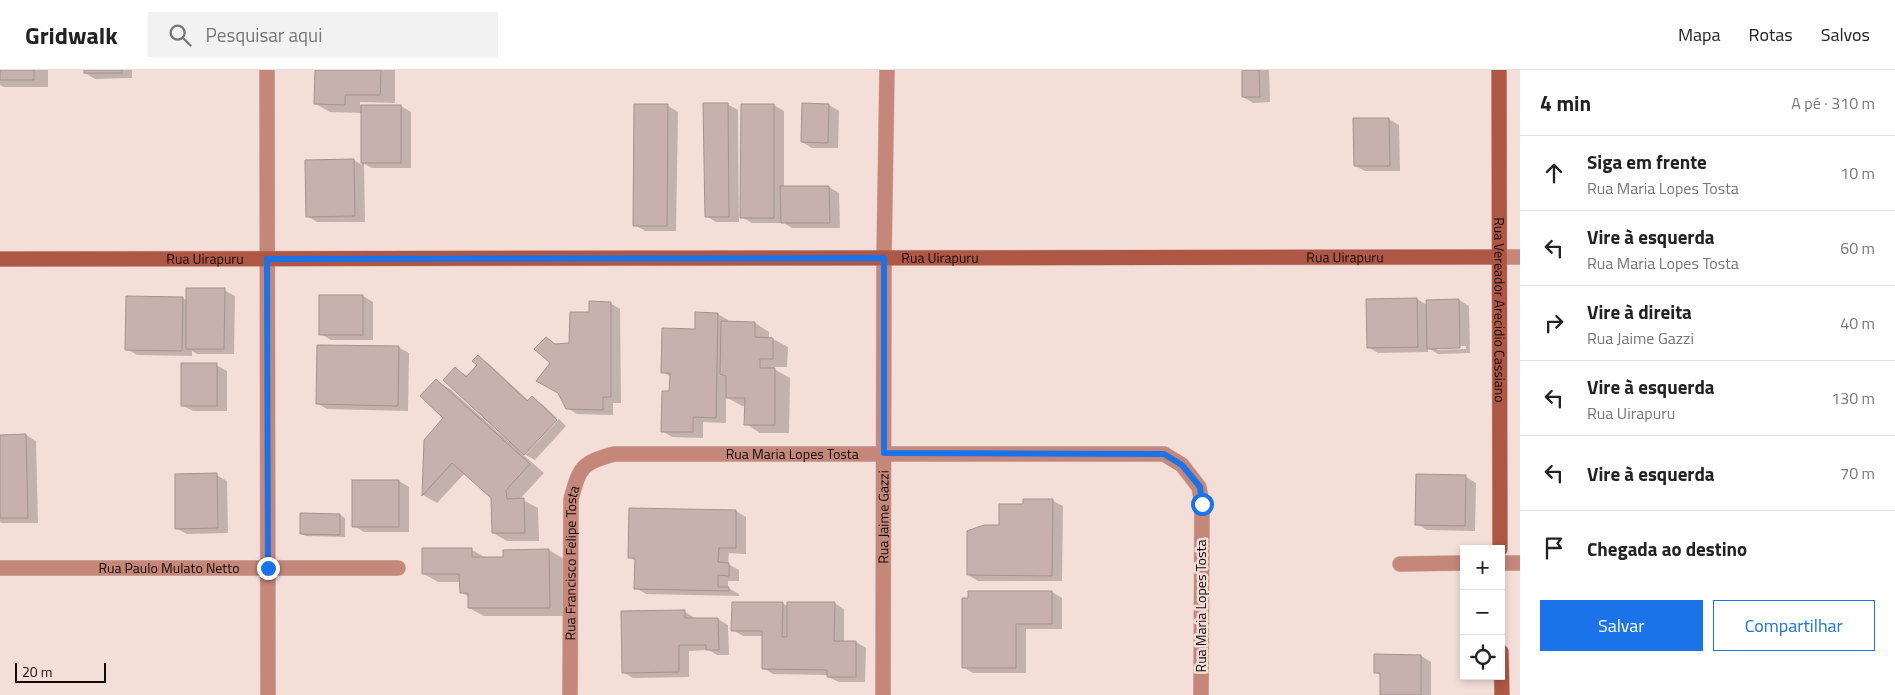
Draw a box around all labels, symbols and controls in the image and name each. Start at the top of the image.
search box [148,12,498,57]
text: Gridwalk [25,17,118,53]
text: Pesquisar aqui [206,20,322,49]
icon: search [166,21,194,49]
text: Mapa [1678,21,1721,48]
text: Rotas [1749,21,1793,48]
text: Salvos [1821,21,1870,48]
text: 4 min [1540,87,1591,119]
text: A pé · 310 m [1791,91,1875,115]
text: Siga em frente [1587,147,1707,176]
icon: ahead [1540,159,1568,187]
text: 10 m [1840,161,1875,185]
text: Rua Maria Lopes Tosta [1587,176,1739,200]
street label: Rua Vereador Arecidio Cassiano [1489,217,1511,403]
text: Vire à esquerda [1587,222,1715,251]
icon: left [1540,234,1568,262]
text: 60 m [1840,236,1875,260]
street label: Rua Uirapuru [1306,246,1384,267]
street label: Rua Uirapuru [901,247,979,268]
street label: Rua Uirapuru [166,248,244,269]
text: Rua Maria Lopes Tosta [1587,251,1739,275]
text: Vire à direita [1587,297,1692,326]
icon: right [1540,309,1568,337]
text: 40 m [1840,311,1875,335]
text: Rua Jaime Gazzi [1587,326,1694,350]
text: Vire à esquerda [1587,372,1715,401]
icon: left [1540,384,1568,412]
text: 130 m [1831,386,1875,410]
text: Rua Uirapuru [1587,401,1675,425]
street label: Rua Maria Lopes Tosta [726,443,859,464]
icon: left [1540,459,1568,487]
text: Vire à esquerda [1587,459,1715,488]
text: 70 m [1840,461,1875,485]
street label: Rua Jaime Gazzi [872,470,894,564]
street label: Rua Francisco Felipe Tosta [559,483,584,640]
route start [1191,493,1214,516]
icon: arrive [1540,534,1568,562]
text: Chegada ao destino [1587,534,1747,563]
street label: Rua Maria Lopes Tosta [1190,540,1211,672]
map controls [1460,545,1505,680]
button: + [1460,545,1505,590]
street label: Rua Paulo Mulato Netto [98,557,240,578]
route end [257,557,280,580]
button: − [1460,590,1505,635]
button: Salvar [1540,600,1703,651]
button: Compartilhar [1713,600,1875,651]
button: locate [1460,635,1505,680]
scale bar [15,660,106,683]
text: 20 m [22,661,52,682]

